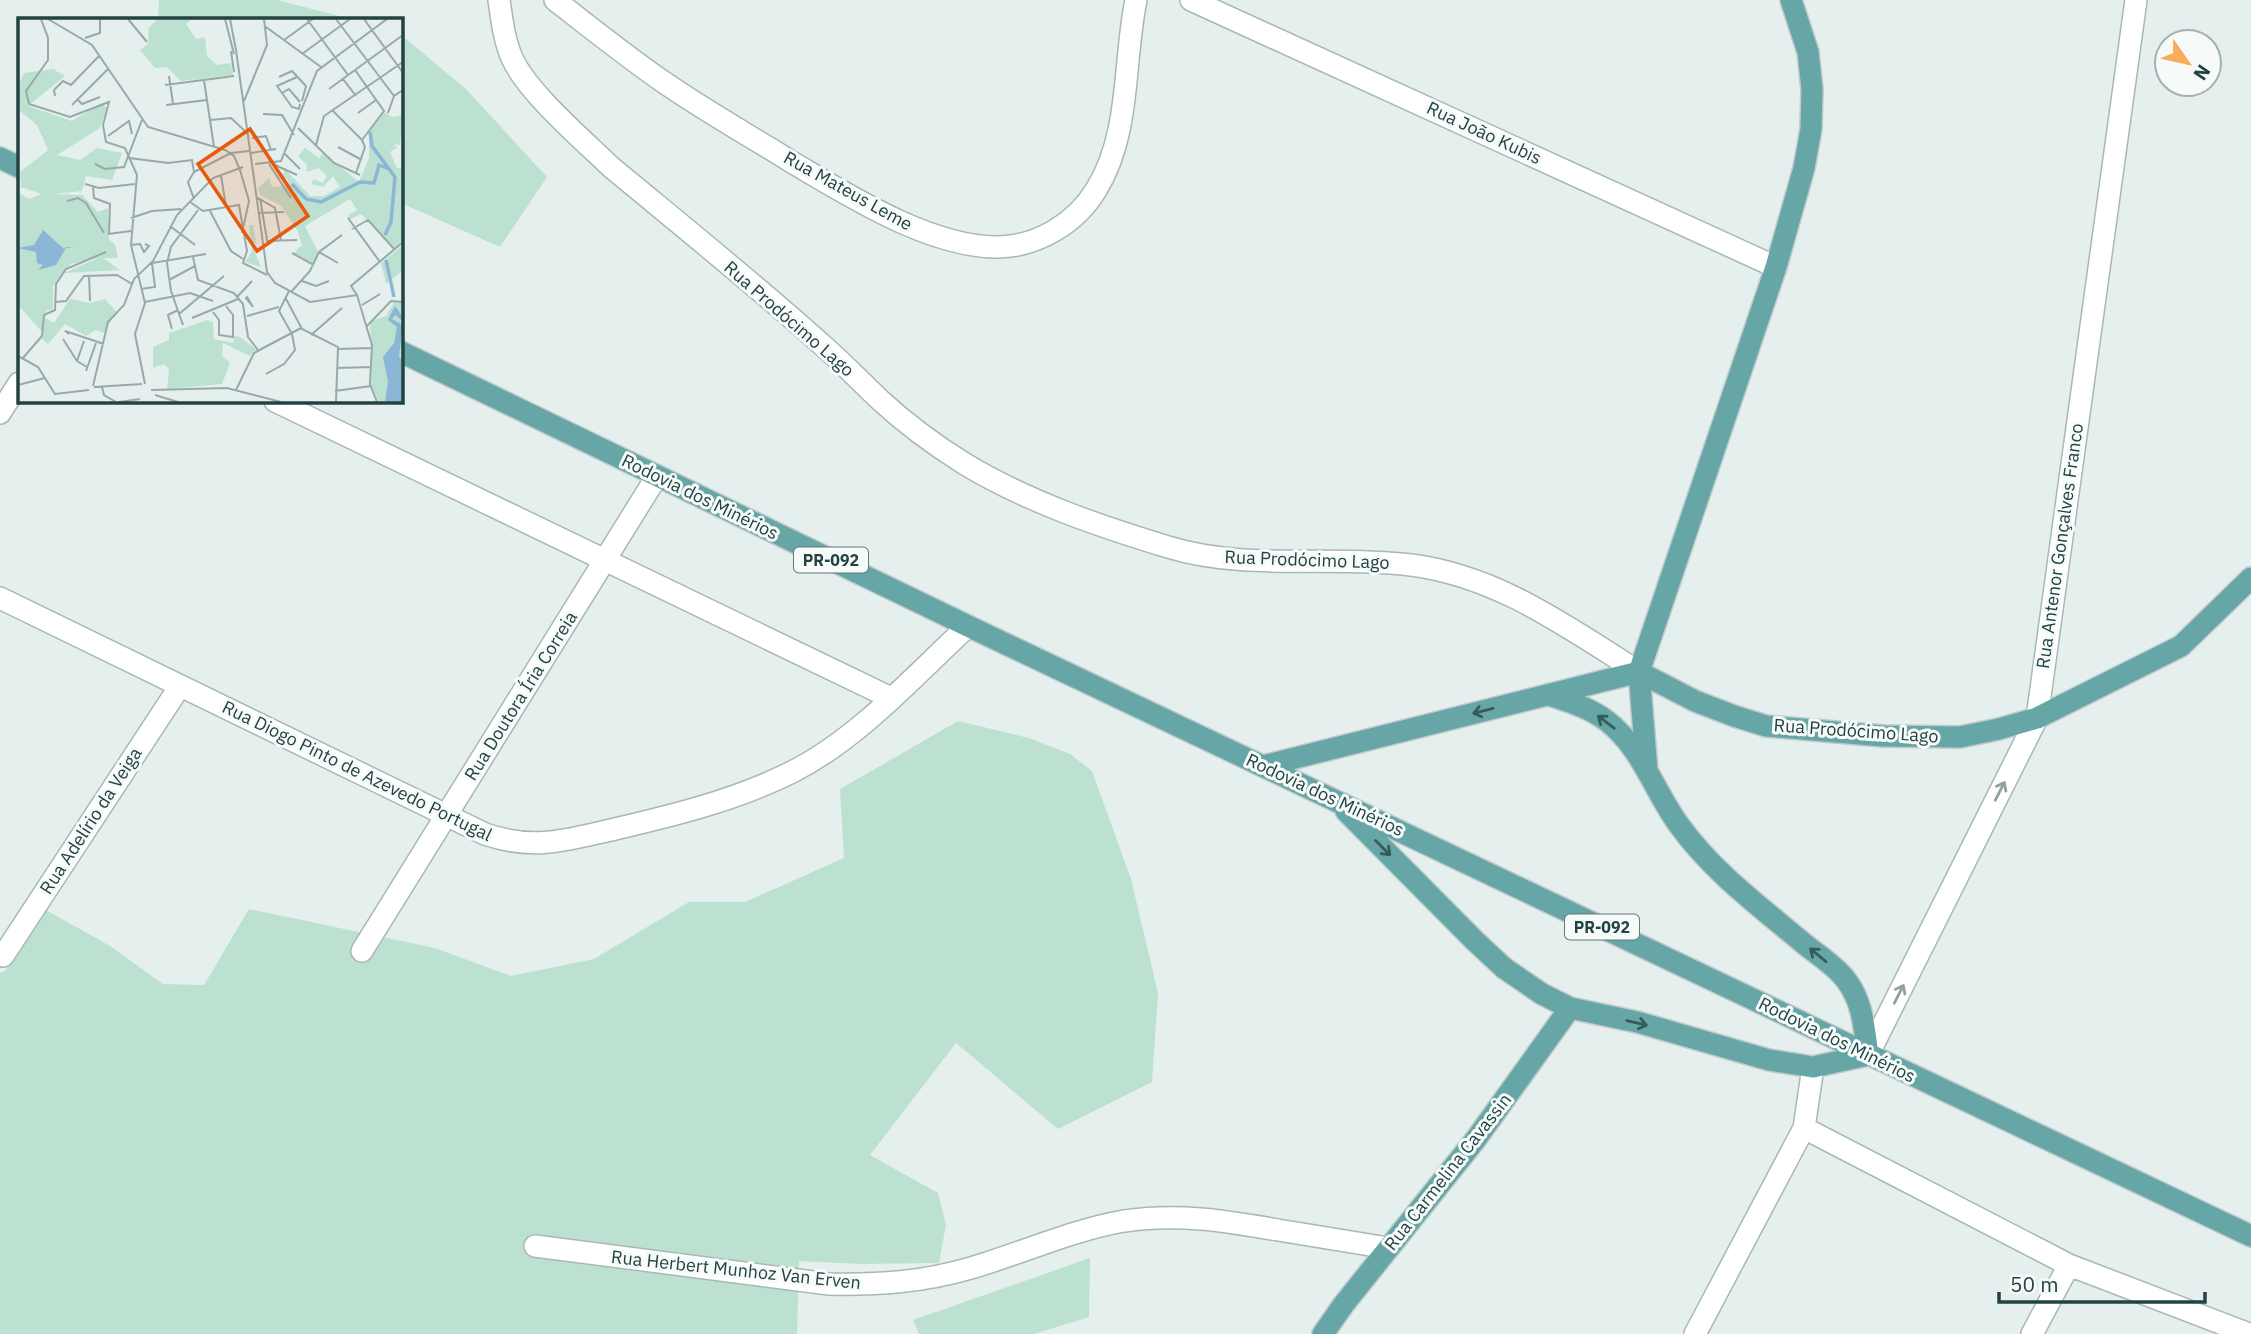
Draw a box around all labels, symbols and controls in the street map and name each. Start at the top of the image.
inset map [18,18,402,402]
north arrow [2153,28,2223,98]
text: N [2188,60,2216,85]
street label: Rua João Kubis [1423,96,1545,169]
street label: Rua Mateus Leme [780,146,917,235]
street label: Rua Prodócimo Lago [719,256,859,381]
street label: Rua Antenor Gonçalves Franco [2031,422,2088,670]
street label: Rodovia dos Minérios [618,449,782,545]
street label: Rua Prodócimo Lago [1224,545,1390,574]
road number: PR-092 [794,548,868,572]
street label: Rua Doutora Íria Correia [459,607,582,785]
street label: Rua Diogo Pinto de Azevedo Portugal [218,695,496,846]
one-way arrow [1472,705,1495,718]
street label: Rua Prodócimo Lago [1773,713,1939,748]
one-way arrow [1597,715,1616,730]
street label: Rua Adelírio da Veiga [35,743,147,898]
street label: Rodovia dos Minérios [1243,748,1408,841]
one-way arrow [1994,781,2008,802]
one-way arrow [1374,840,1391,857]
road number: PR-092 [1565,914,1639,939]
one-way arrow [1809,947,1827,963]
one-way arrow [1892,984,1906,1005]
street label: Rodovia dos Minérios [1755,992,1919,1088]
one-way arrow [1625,1016,1648,1030]
street label: Rua Carmelina Cavassin [1379,1088,1516,1255]
street label: Rua Herbert Munhoz Van Erven [610,1245,862,1294]
scale bar [1999,1260,2206,1304]
text: 50 m [2010,1270,2059,1298]

